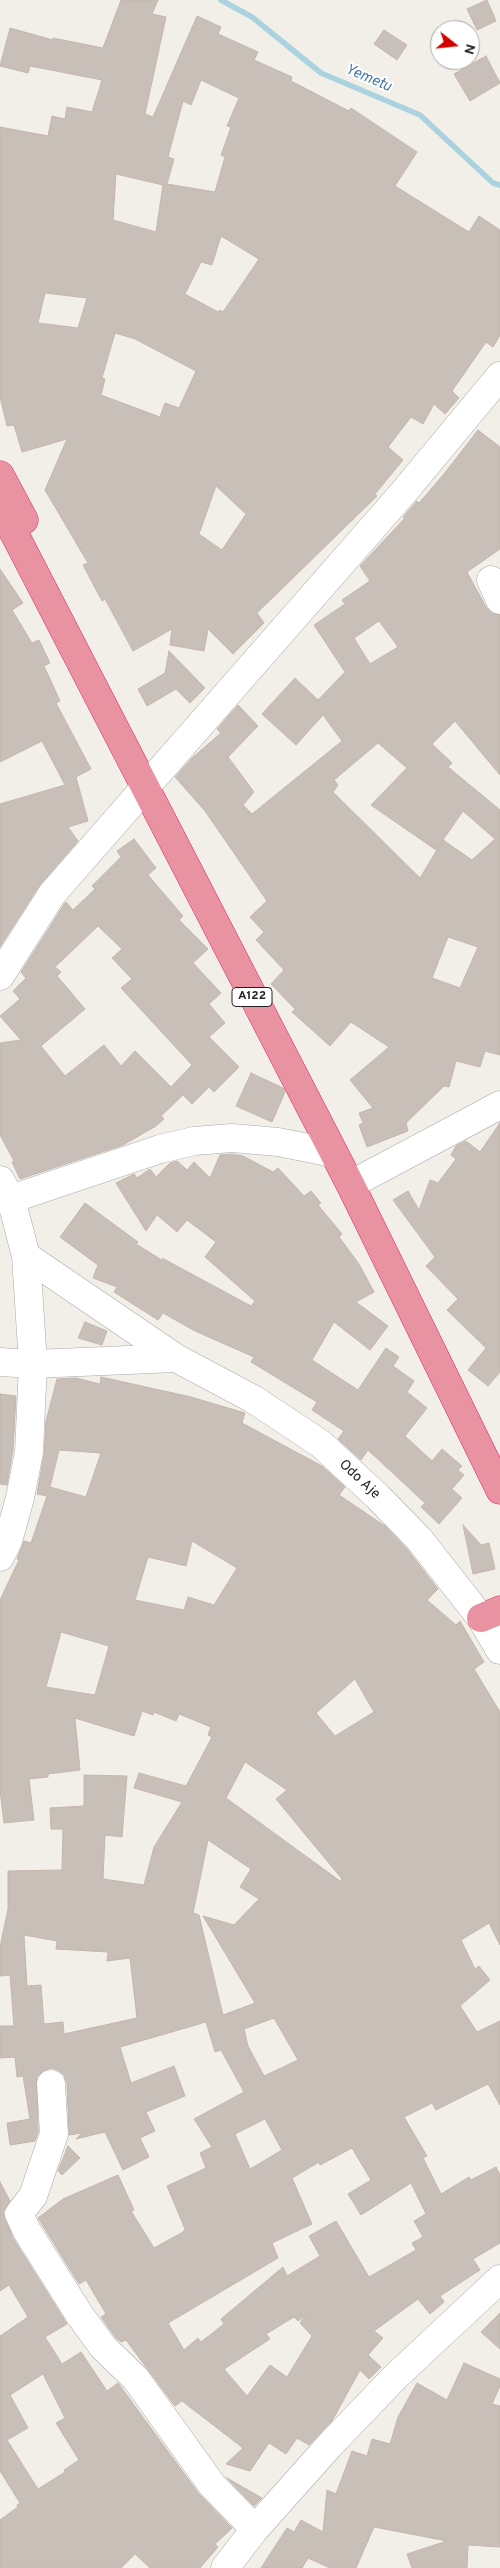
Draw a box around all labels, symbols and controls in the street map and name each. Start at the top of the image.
north arrow [430,20,480,70]
text: N [459,42,478,56]
water label: Yemetu [342,61,394,97]
road number: A122 [232,988,272,1006]
street label: Odo Aje [335,1457,383,1503]

